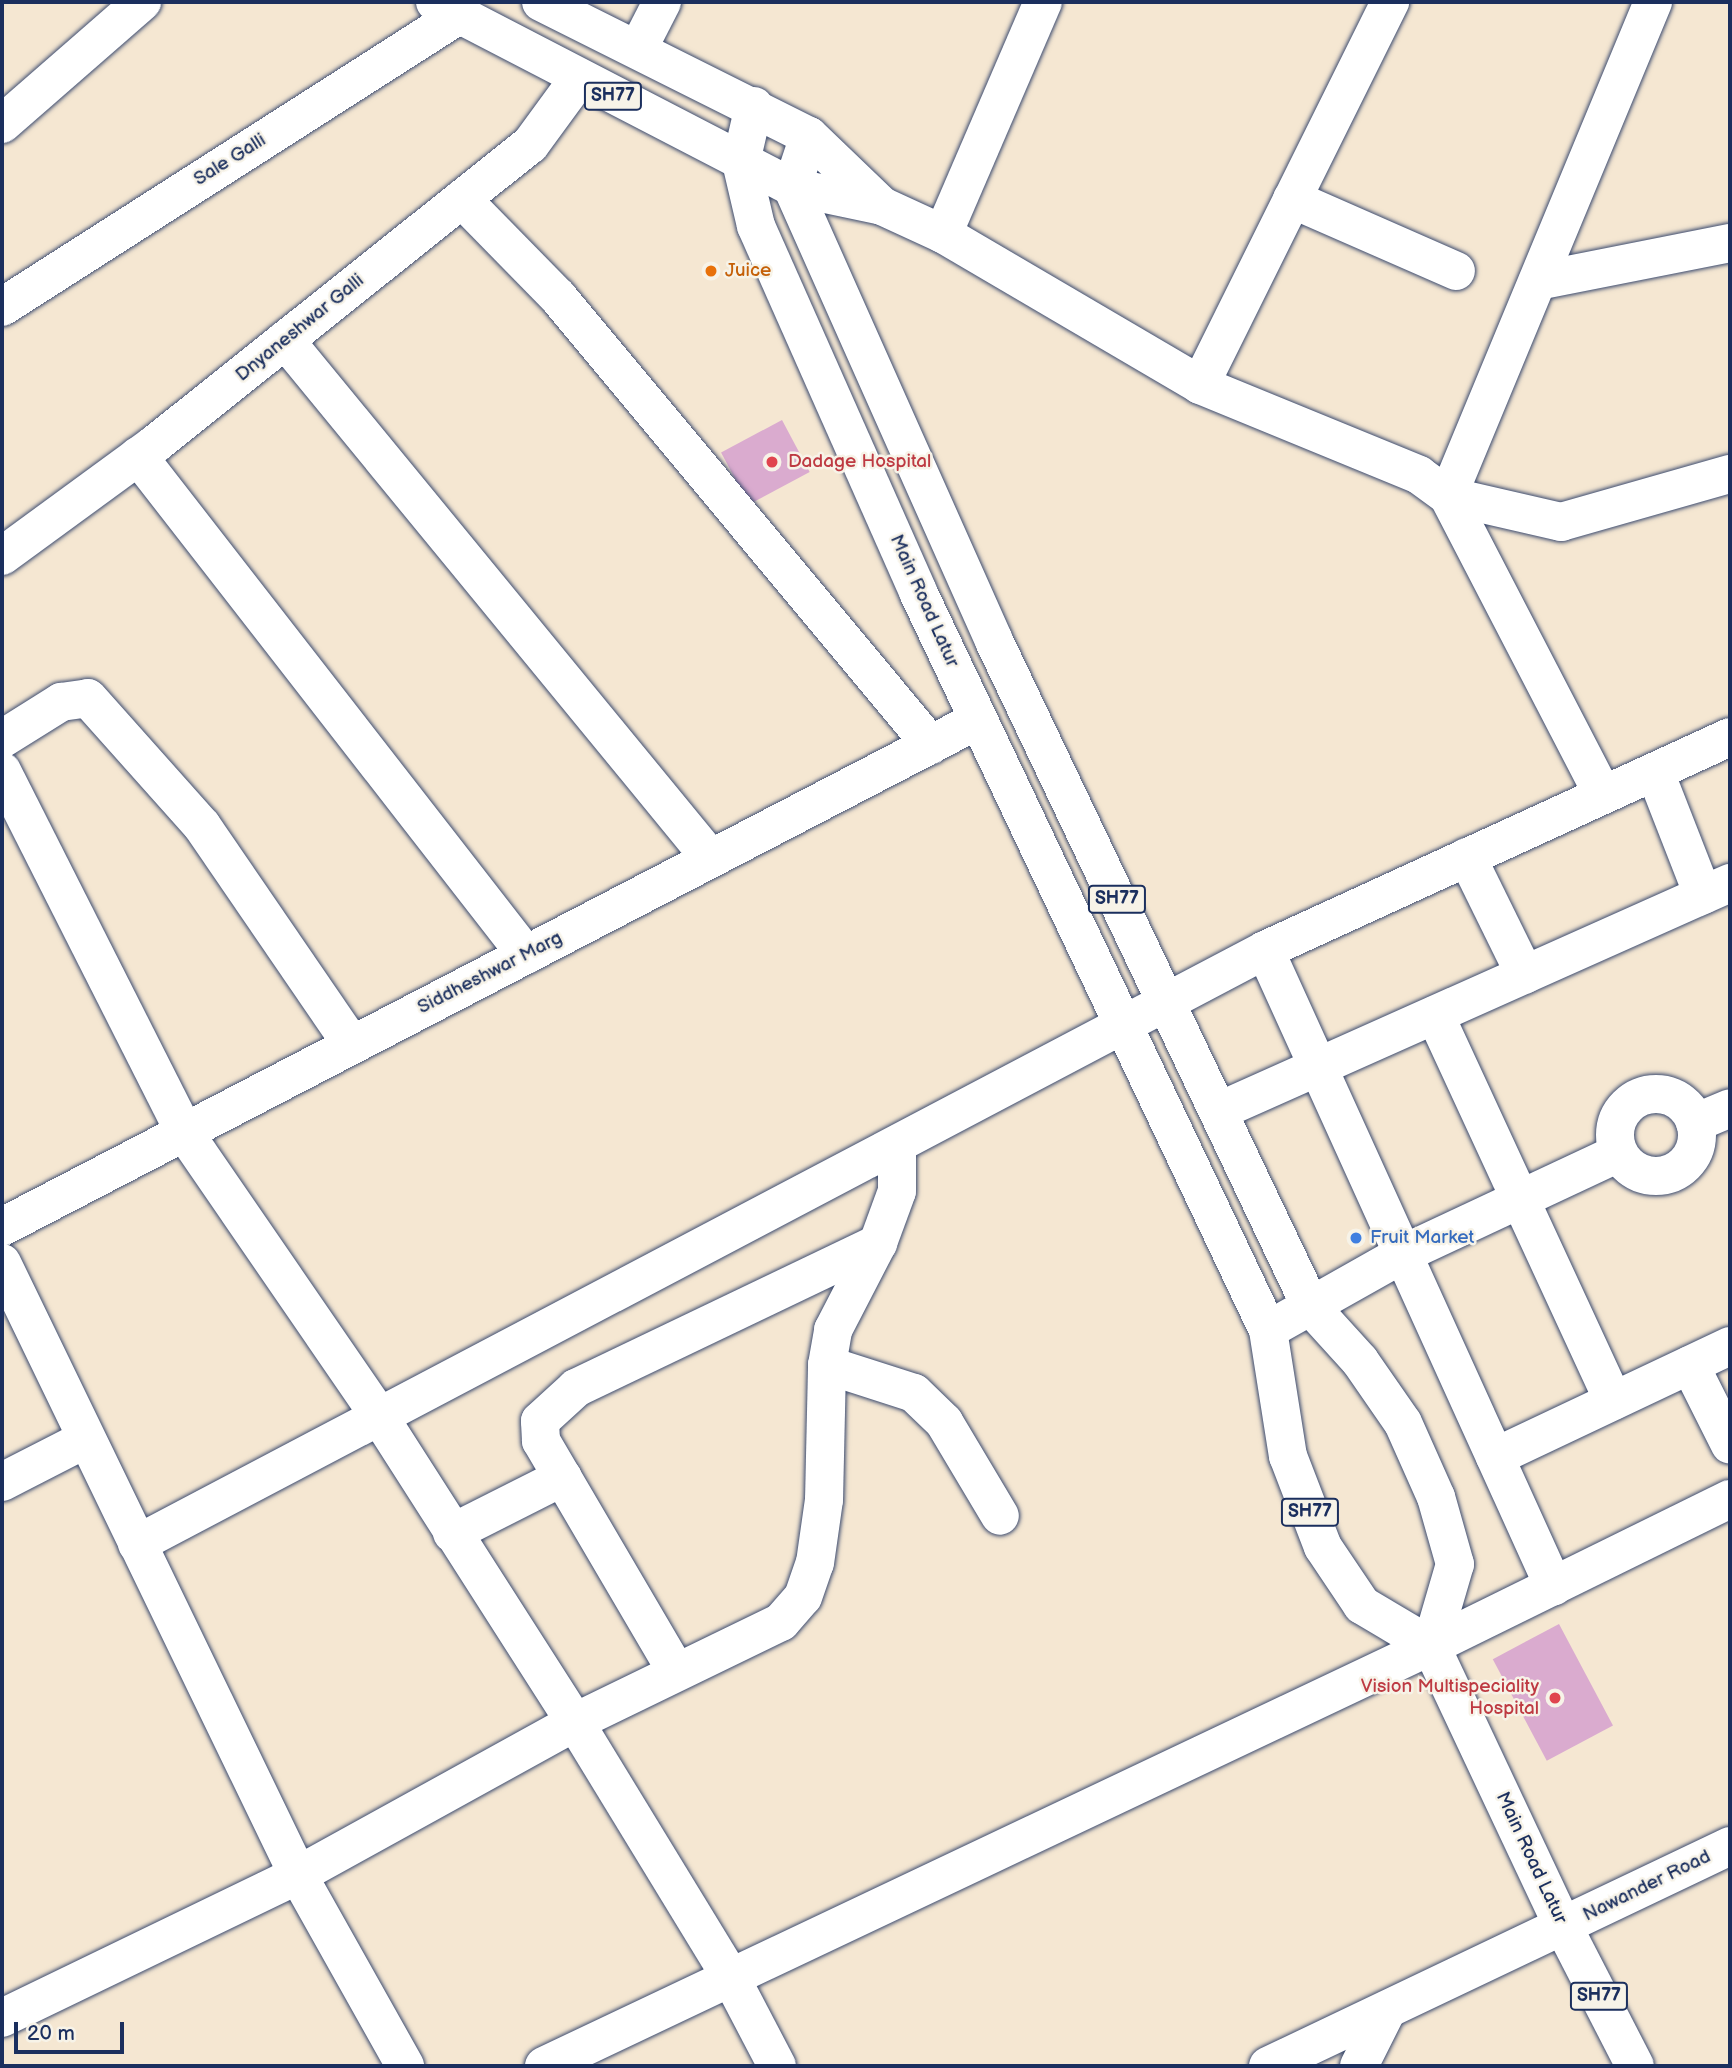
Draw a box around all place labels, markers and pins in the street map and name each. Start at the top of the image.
place label: Juice [725,260,771,282]
marker: Juice [703,263,719,279]
place label: Dadage Hospital [788,451,931,473]
marker: Dadage Hospital [762,452,782,472]
place label: Fruit Market [1370,1227,1474,1249]
marker: Fruit Market [1348,1230,1364,1246]
place label: Vision Multispeciality Hospital [1361,1676,1539,1720]
marker: Vision Multispeciality Hospital [1545,1688,1565,1708]

